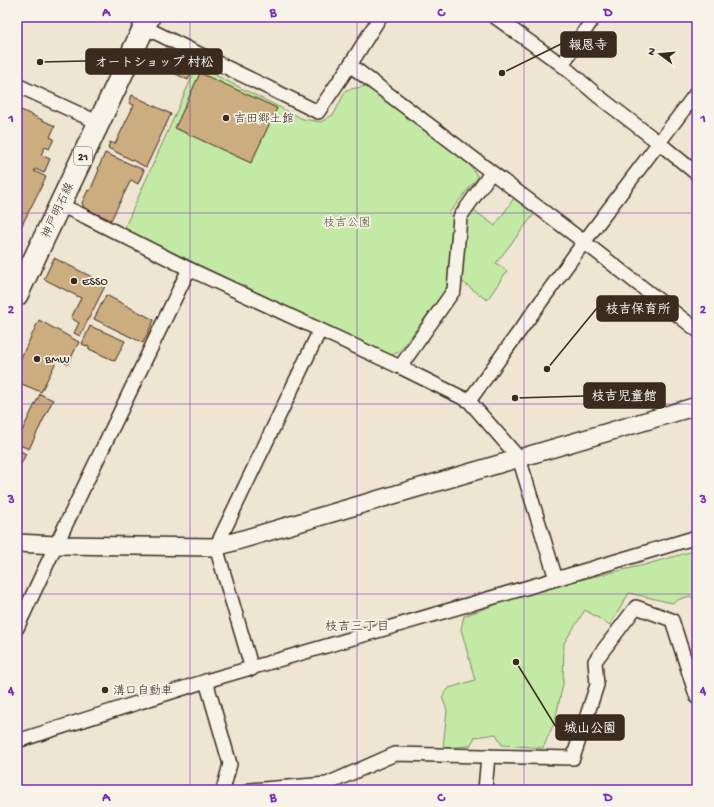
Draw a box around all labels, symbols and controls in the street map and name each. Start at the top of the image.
text: A [101,6,111,21]
text: B [269,6,278,21]
text: C [436,6,446,21]
text: D [603,6,613,21]
callout: 報恩寺 [561,32,616,57]
north arrow [640,34,680,74]
text: 報恩寺 [568,38,608,54]
text: N [646,47,659,57]
callout: オートショップ 村松 [86,49,222,74]
text: オートショップ 村松 [94,55,214,71]
text: 1 [7,112,14,127]
place label: 吉田郷土館 [234,112,294,127]
text: 1 [699,112,706,127]
marker: 吉田郷土館 [221,113,231,123]
road number: 21 [74,147,92,165]
street label: 神戸明石線 [39,180,78,241]
park label: 枝吉公園 [323,216,371,231]
marker: ESSO [69,276,79,286]
place label: ESSO [82,276,108,290]
callout: 枝吉保育所 [597,296,678,321]
text: 枝吉保育所 [605,302,671,318]
text: 2 [8,303,15,318]
text: 2 [700,303,707,318]
marker: BMW [32,354,42,364]
place label: BMW [44,354,70,368]
callout: 枝吉児童館 [584,383,665,408]
text: 枝吉児童館 [591,389,657,405]
text: 3 [7,493,15,508]
text: 3 [699,493,707,508]
district label: 枝吉三丁目 [324,620,390,635]
text: 4 [7,684,15,699]
place label: 溝口自動車 [113,684,173,699]
text: 4 [699,684,707,699]
marker: 溝口自動車 [100,685,110,695]
callout: 城山公園 [556,715,624,740]
text: 城山公園 [564,721,616,737]
text: A [101,791,111,806]
text: B [269,791,278,806]
text: C [436,791,446,806]
text: D [603,791,613,806]

